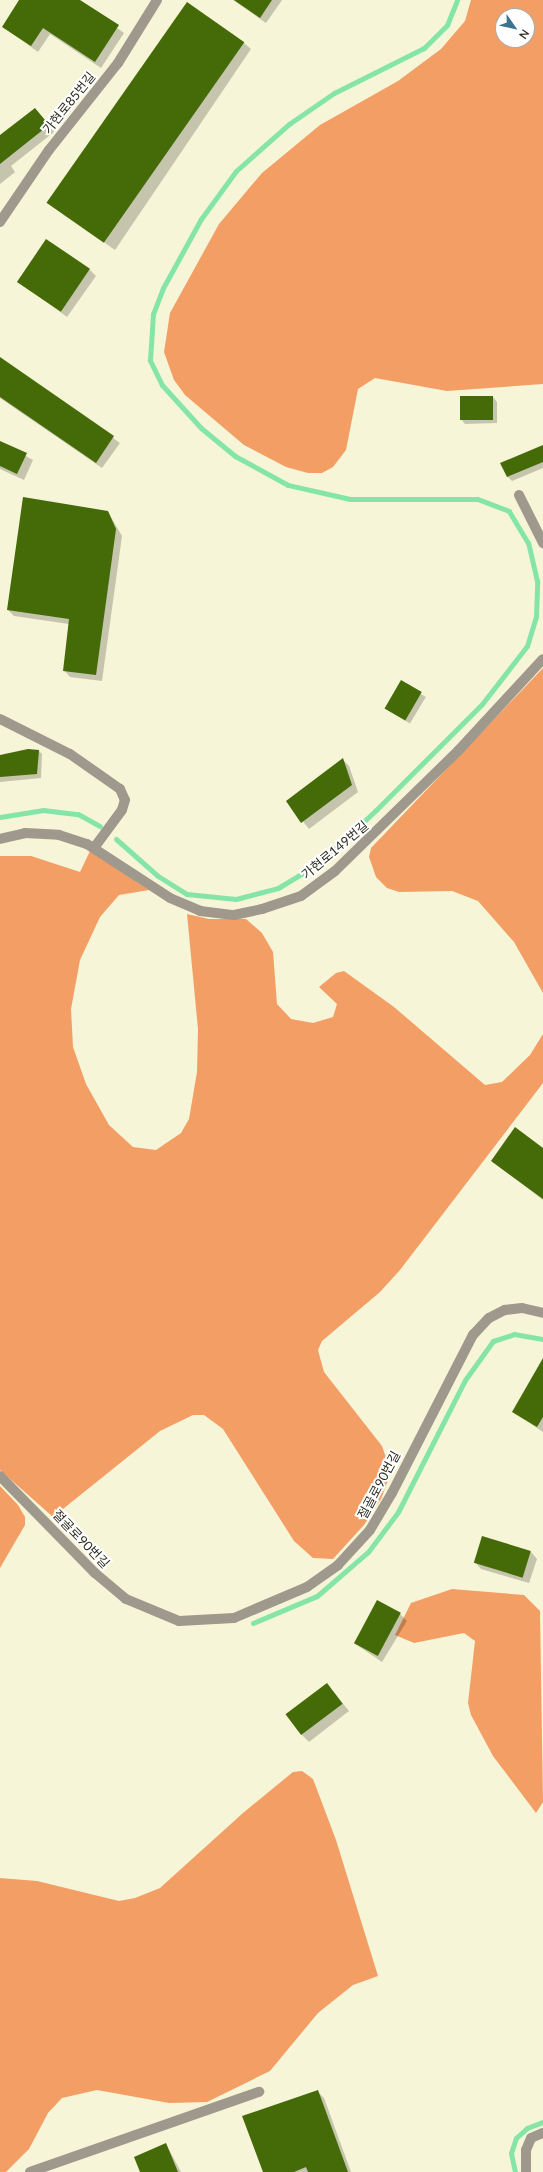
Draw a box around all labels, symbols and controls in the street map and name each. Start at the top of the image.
north arrow [495,8,535,48]
text: N [517,27,532,42]
street label: 가현로85번길 [39,69,99,137]
street label: 가현로149번길 [298,818,372,882]
street label: 절골로90번길 [355,1448,403,1522]
street label: 절골로90번길 [49,1507,113,1571]

